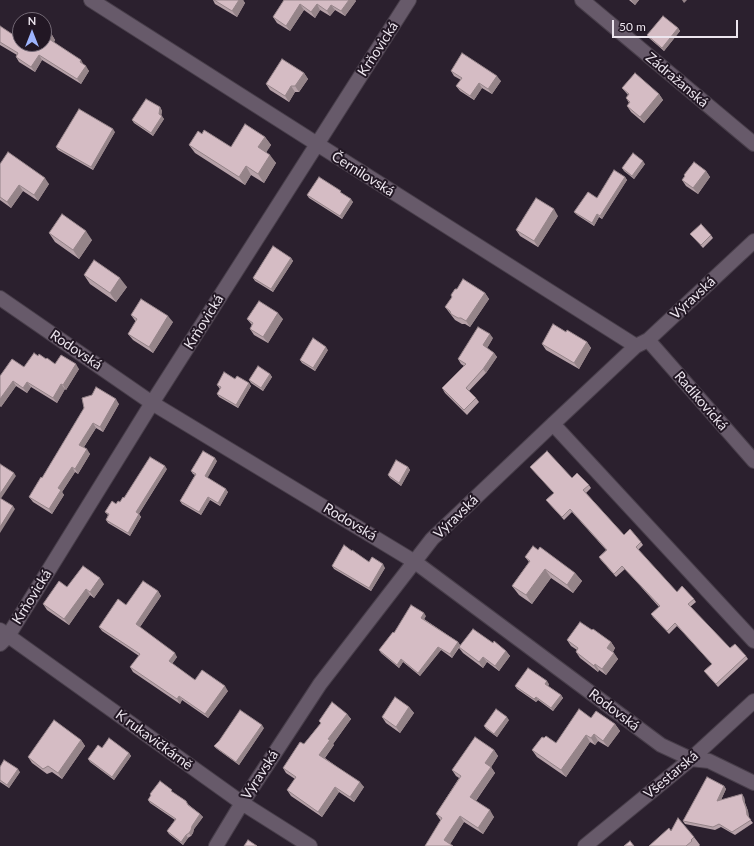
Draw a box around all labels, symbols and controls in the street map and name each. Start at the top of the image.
north arrow [12,12,52,52]
scale bar [614,12,740,38]
text: N [28,14,36,27]
street label: Krňovická [354,19,402,79]
text: 50 m [619,19,646,34]
street label: Zádražanská [642,49,712,111]
street label: Černilovská [328,148,398,200]
street label: Výravská [667,273,719,323]
street label: Krňovická [181,292,227,352]
street label: Rodovská [47,327,105,373]
street label: Radíkovická [671,368,731,434]
street label: Výravská [430,492,482,542]
street label: Rodovská [320,500,380,544]
street label: Krňovická [9,567,55,627]
street label: Rodovská [585,686,643,734]
street label: K rukavičkárně [112,706,196,774]
street label: Výravská [238,747,282,803]
street label: Všestarská [640,747,702,803]

